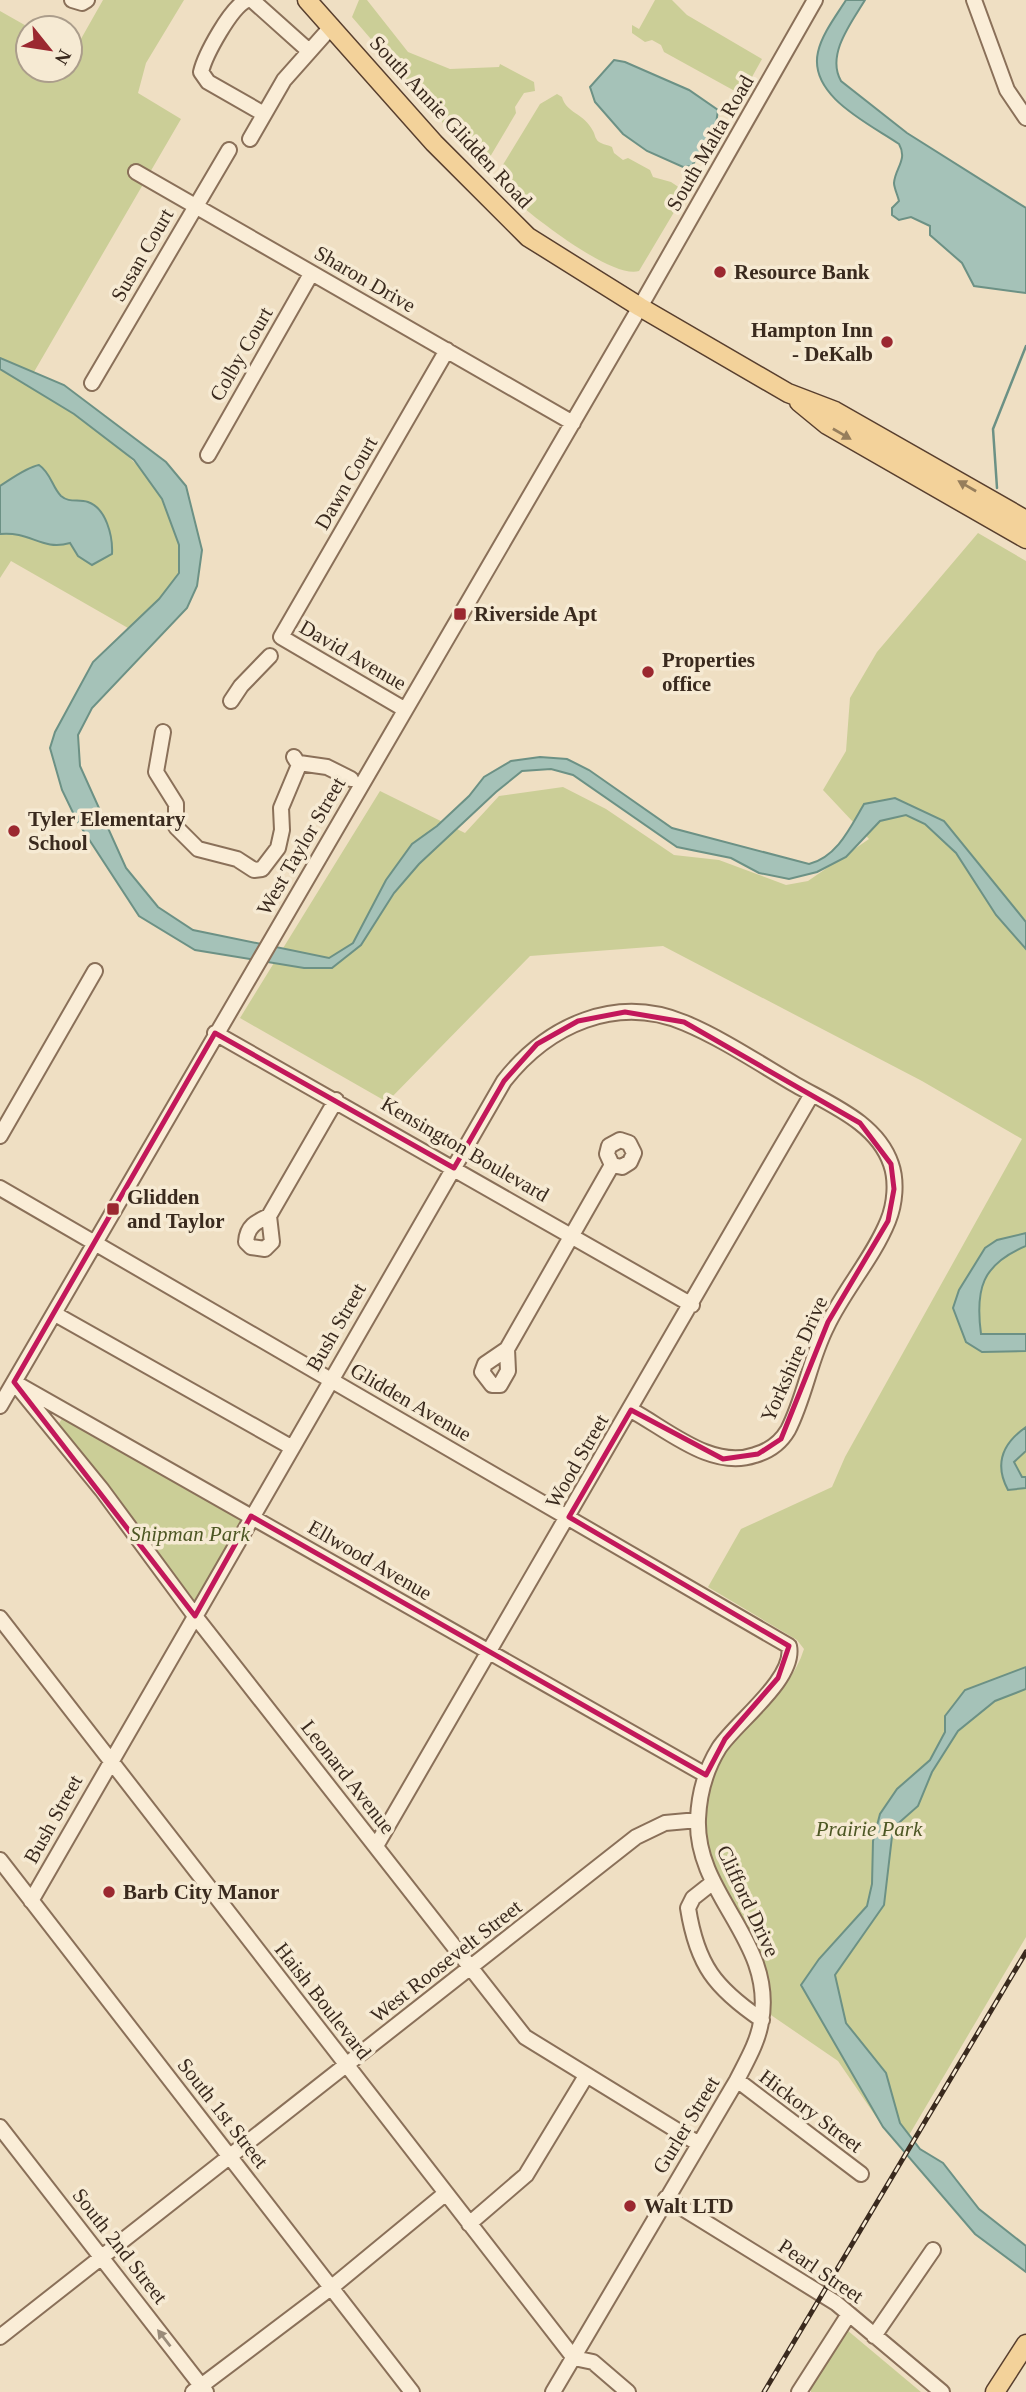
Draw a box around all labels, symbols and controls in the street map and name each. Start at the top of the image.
north arrow [14,14,84,84]
street label: South Annie Glidden Road [365,31,537,214]
text: N [51,46,76,69]
street label: South Malta Road [661,70,759,215]
street label: Susan Court [106,204,178,306]
street label: Sharon Drive [310,240,420,318]
place label: Resource Bank [734,260,870,284]
marker: Resource Bank [712,264,728,280]
street label: Colby Court [204,303,278,405]
place label: Hampton Inn - DeKalb [751,318,873,366]
marker: Hampton Inn - DeKalb [879,334,895,350]
one-way arrow [832,428,852,440]
street label: Dawn Court [310,432,382,534]
one-way arrow [957,480,976,492]
place label: Riverside Apt [474,602,597,626]
marker: Riverside Apt [452,606,468,622]
street label: David Avenue [295,615,411,695]
place label: Properties office [662,648,755,696]
marker: Properties office [640,664,656,680]
street label: West Taylor Street [252,773,350,919]
place label: Tyler Elementary School [28,807,186,855]
marker: Tyler Elementary School [6,823,22,839]
street label: Kensington Boulevard [377,1091,554,1207]
place label: Glidden and Taylor [127,1185,224,1233]
marker: Glidden and Taylor [105,1201,121,1217]
street label: Bush Street [301,1279,371,1375]
street label: Yorkshire Drive [756,1292,832,1426]
street label: Glidden Avenue [346,1358,476,1446]
street label: Wood Street [541,1410,613,1512]
street label: Ellwood Avenue [304,1515,436,1605]
park label: Shipman Park [130,1522,250,1546]
street label: Leonard Avenue [296,1715,400,1839]
street label: Bush Street [19,1770,87,1867]
park label: Prairie Park [815,1817,923,1841]
street label: Clifford Drive [712,1841,784,1961]
place label: Barb City Manor [123,1880,279,1904]
marker: Barb City Manor [101,1884,117,1900]
street label: West Roosevelt Street [366,1895,526,2027]
street label: Haish Boulevard [270,1938,376,2065]
street label: South 1st Street [173,2053,273,2173]
street label: Hickory Street [755,2064,867,2158]
street label: Gurler Street [648,2072,724,2178]
street label: South 2nd Street [67,2183,173,2309]
place label: Walt LTD [644,2194,734,2218]
marker: Walt LTD [622,2198,638,2214]
street label: Pearl Street [774,2234,868,2308]
one-way arrow [158,2329,172,2347]

